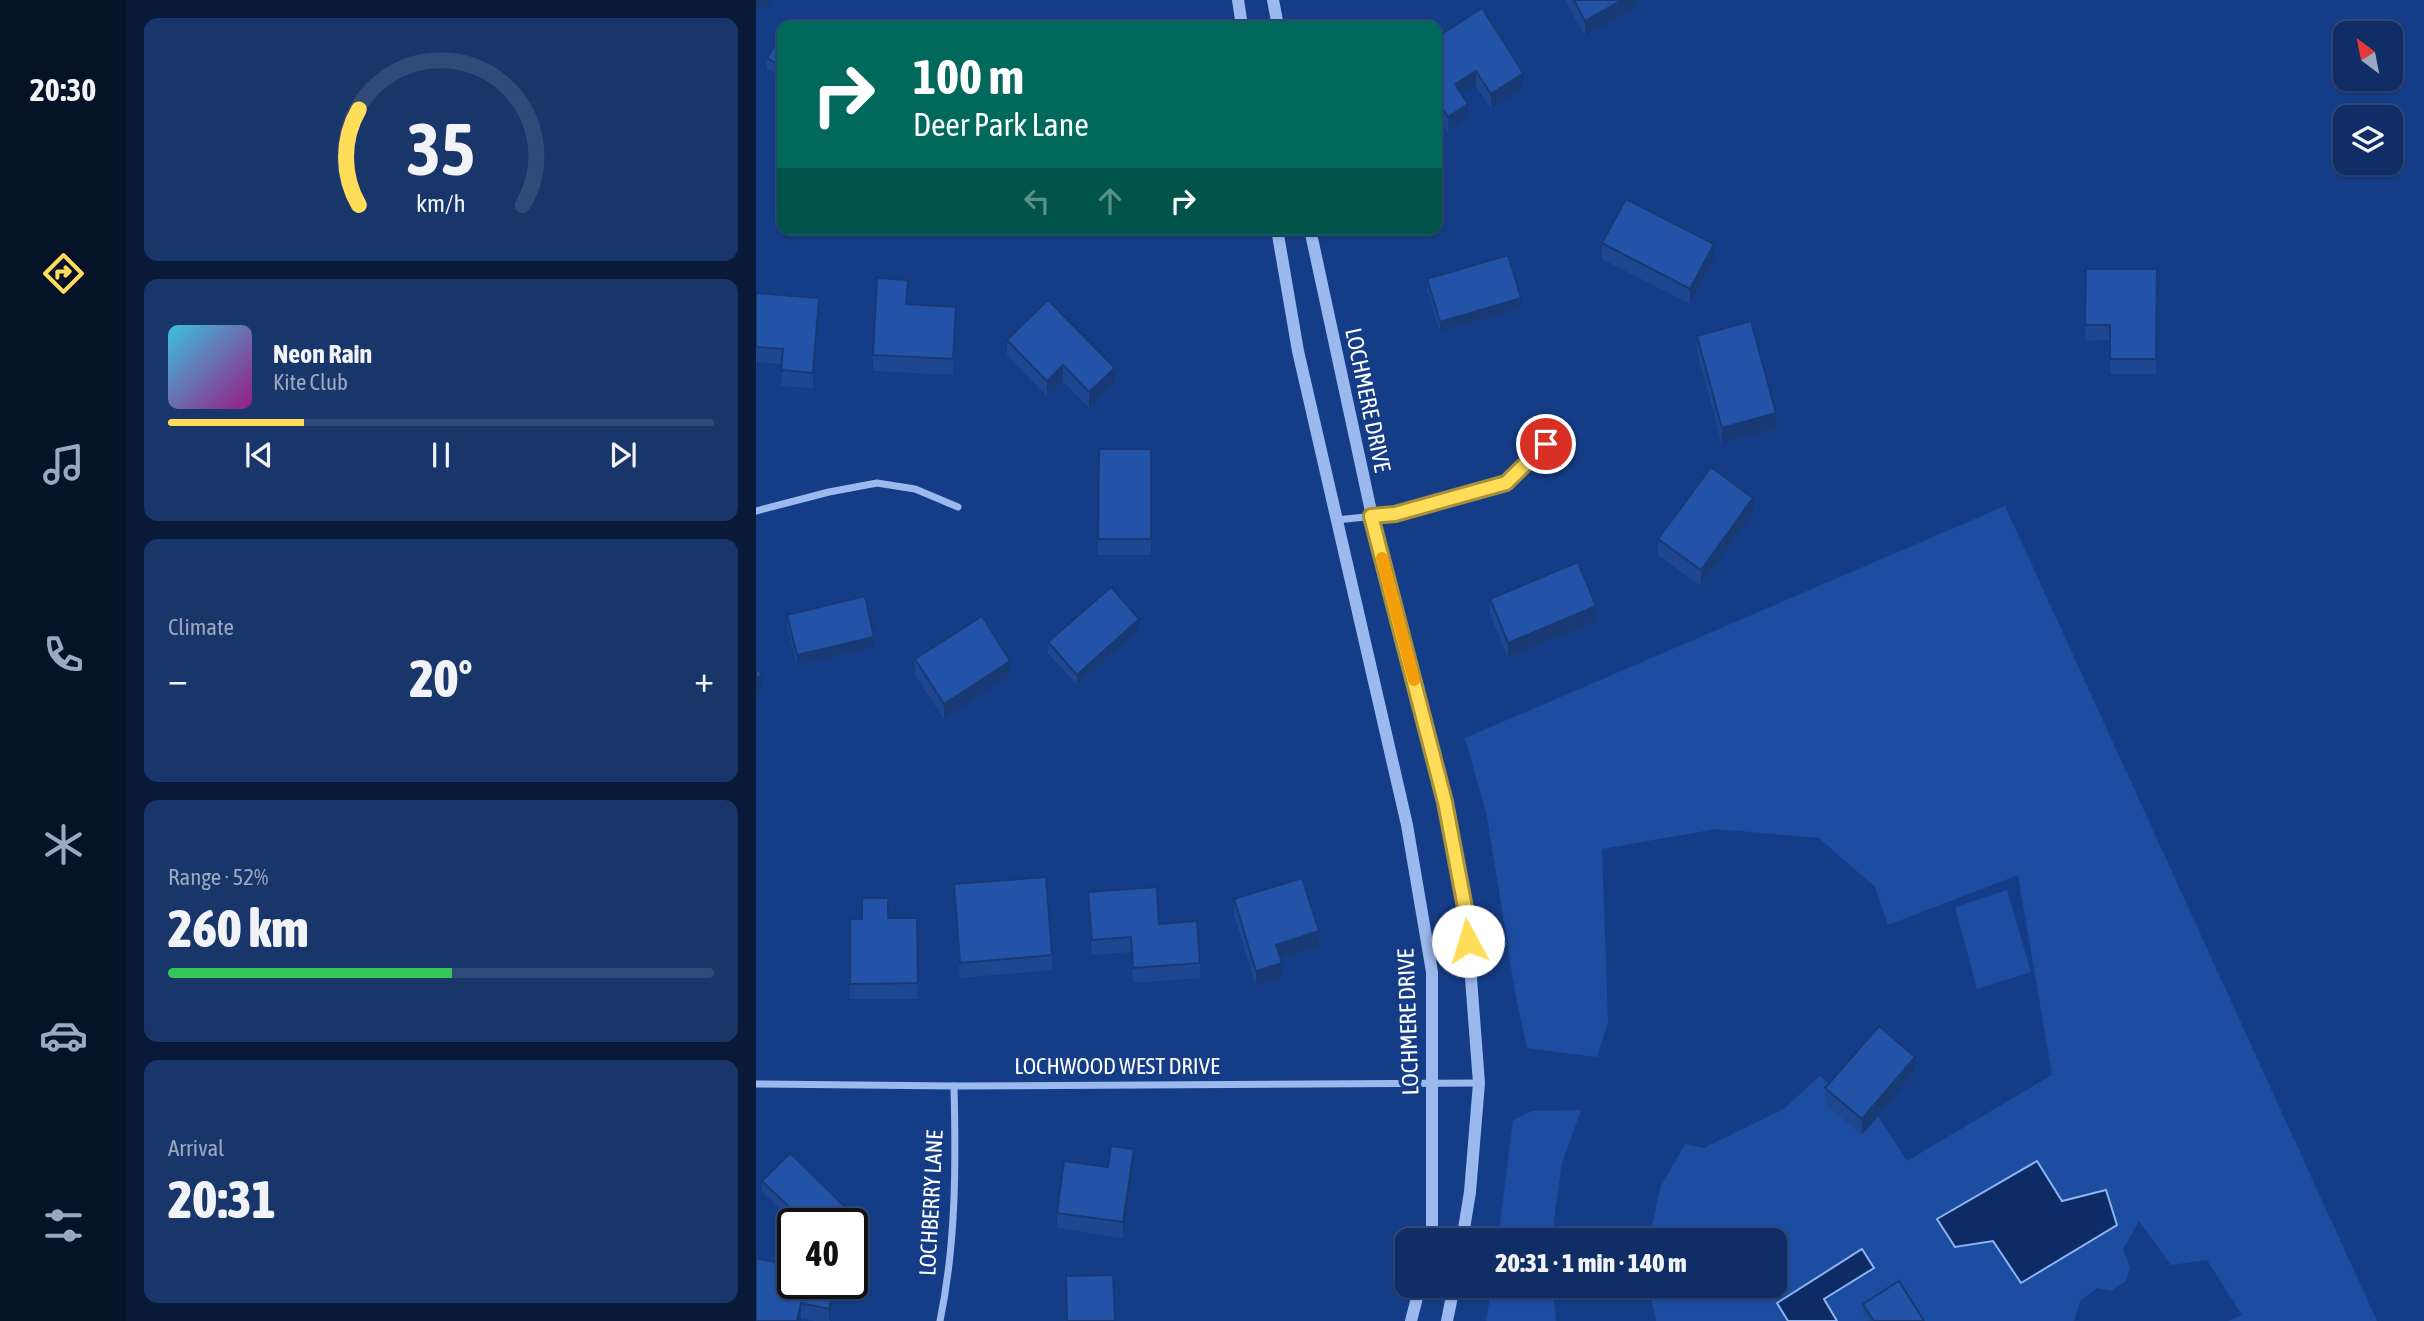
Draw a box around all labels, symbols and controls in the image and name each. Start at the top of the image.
north arrow [2333,21,2403,91]
map controls [2333,21,2403,175]
text: 100 m [913,48,1024,104]
icon: right [798,49,889,140]
text: 20:30 [30,71,96,108]
button: layers [2333,105,2403,175]
text: Deer Park Lane [913,106,1089,143]
text: 35 [407,108,475,191]
icon: left [1018,182,1056,220]
icon: ahead [1091,182,1129,220]
icon: right [1164,182,1202,220]
text: km/h [416,189,466,217]
icon: directions [39,249,88,298]
street label: LOCHMERE DRIVE [1340,326,1396,475]
text: Neon Rain [273,339,372,369]
text: Kite Club [273,369,348,395]
pin [1516,414,1576,474]
icon: arrive [1527,425,1565,463]
icon: previous [240,436,278,474]
icon: pause [422,436,460,474]
icon: next [604,436,642,474]
icon: music [39,440,88,489]
text: Climate [168,614,234,640]
icon: phone [39,630,88,679]
text: 20° [409,648,473,708]
text: − [168,657,188,700]
text: + [694,657,714,700]
icon: climate [39,820,88,869]
text: Range · 52% [168,864,268,890]
text: 260 km [168,898,309,958]
position arrow [1431,904,1505,978]
street label: LOCHMERE DRIVE [1392,948,1424,1096]
icon: car [39,1011,88,1060]
street label: LOCHWOOD WEST DRIVE [1014,1053,1220,1079]
street label: LOCHBERRY LANE [914,1129,948,1277]
text: Arrival [168,1135,224,1161]
text: 20:31 [168,1169,276,1229]
icon: filters [39,1201,88,1250]
speed limit sign: 40 [777,1208,868,1299]
text: 20:31 · 1 min · 140 m [1495,1248,1687,1278]

